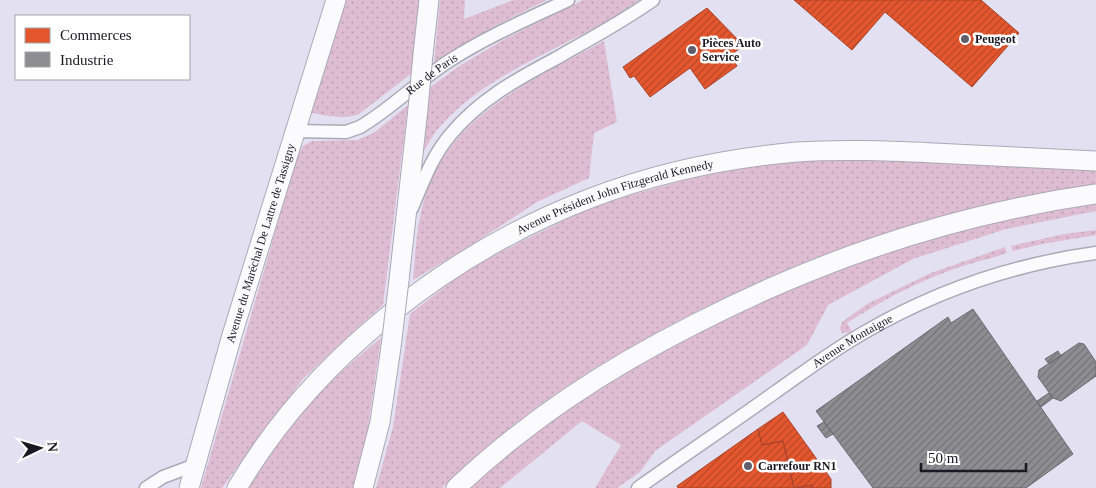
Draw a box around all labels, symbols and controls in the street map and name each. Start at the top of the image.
legend [15,15,190,80]
text: Commerces [60,27,132,43]
place label: Peugeot [975,32,1016,46]
marker: Peugeot [959,33,971,45]
place label: Pièces Auto Service [702,36,761,64]
marker: Pièces Auto Service [686,44,698,56]
street label: Rue de Paris [403,50,460,98]
text: Industrie [60,52,114,68]
street label: Avenue du Maréchal De Lattre de Tassigny [223,142,298,345]
street label: Avenue Président John Fitzgerald Kennedy [514,157,714,237]
street label: Avenue Montaigne [809,311,895,371]
north arrow [15,423,65,473]
scale bar [921,440,1026,472]
text: N [45,441,60,453]
text: 50 m [928,450,959,466]
place label: Carrefour RN1 [758,459,837,473]
marker: Carrefour RN1 [742,460,754,472]

